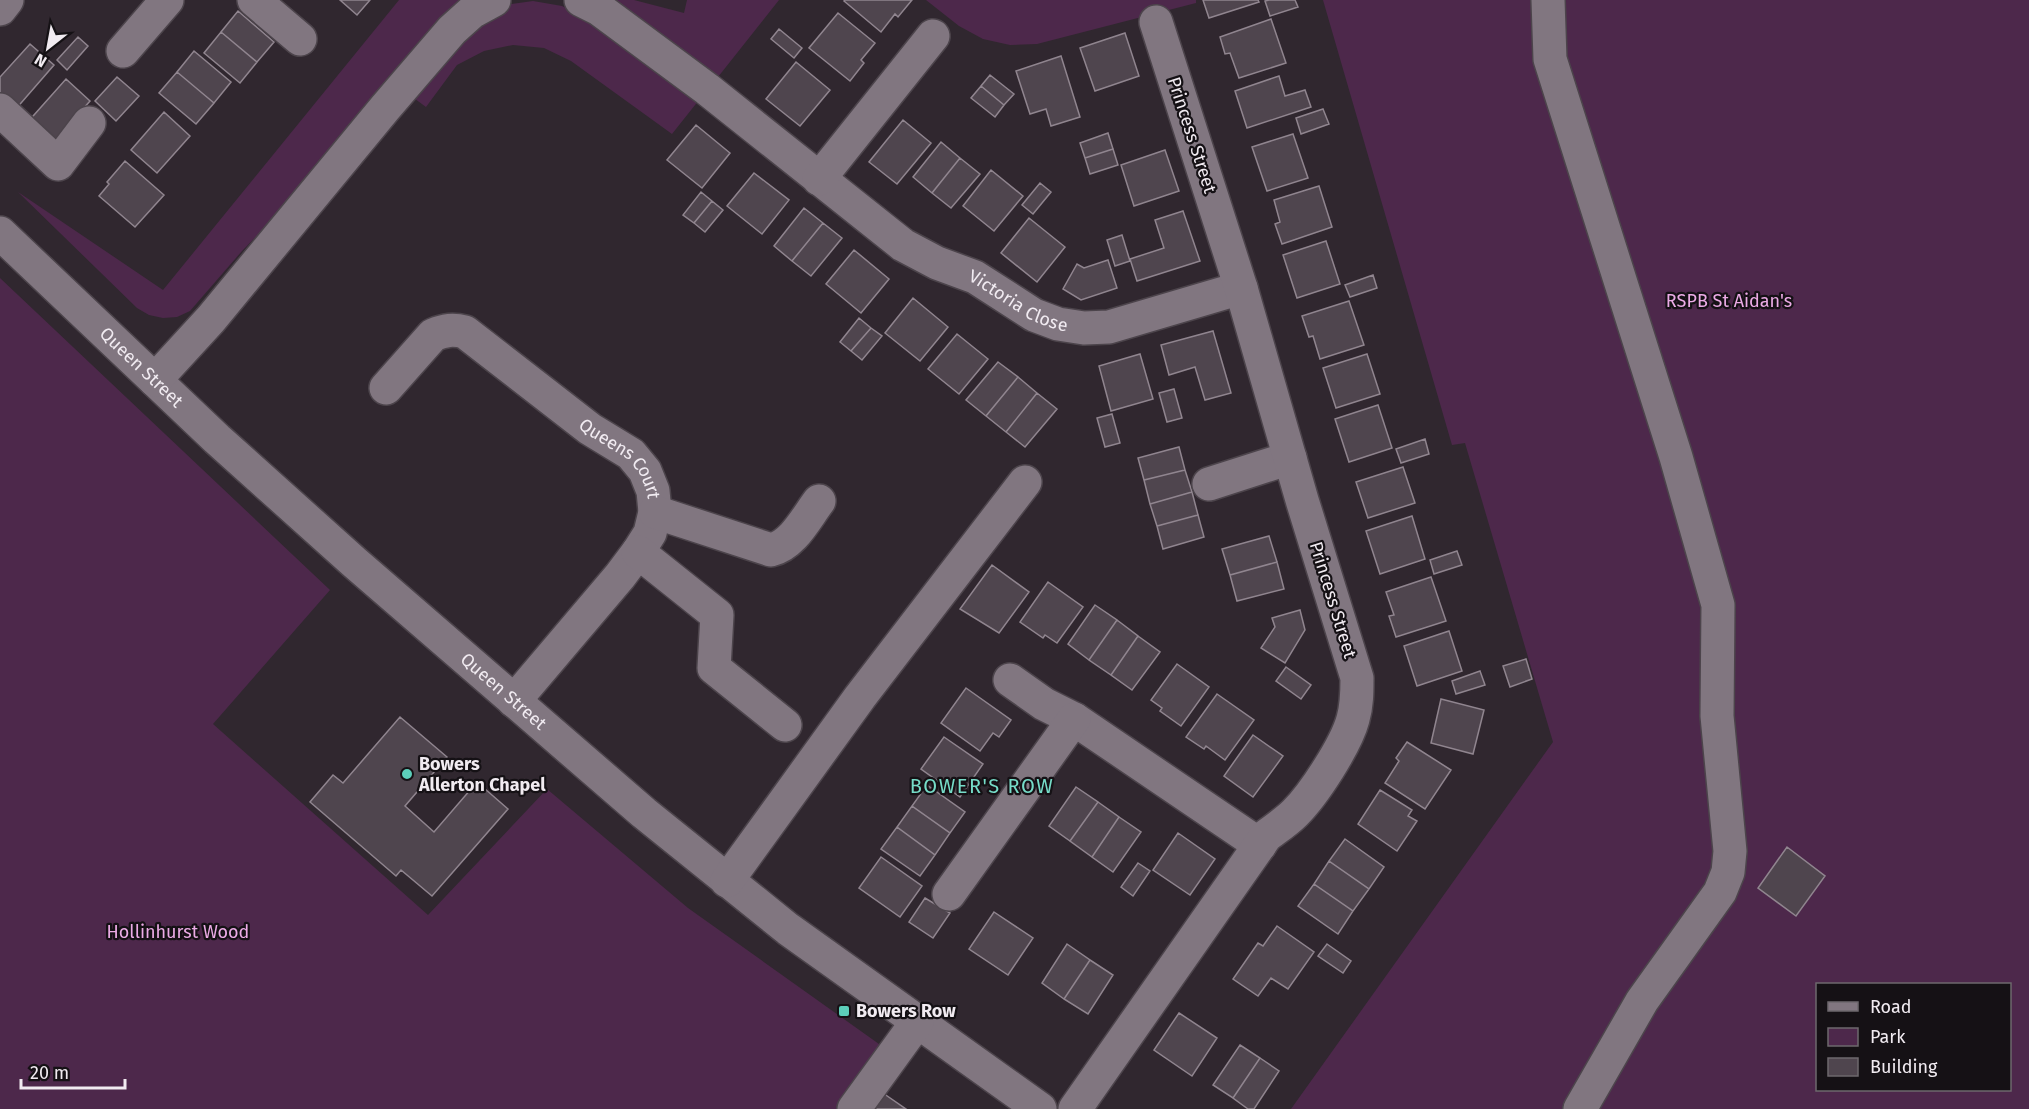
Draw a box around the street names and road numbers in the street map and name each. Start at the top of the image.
street label: Princess Street [1163,74,1221,196]
street label: Victoria Close [966,265,1069,336]
street label: Queen Street [95,323,188,412]
street label: Queens Court [574,413,665,500]
street label: Princess Street [1305,539,1361,662]
street label: Queen Street [456,648,551,735]

